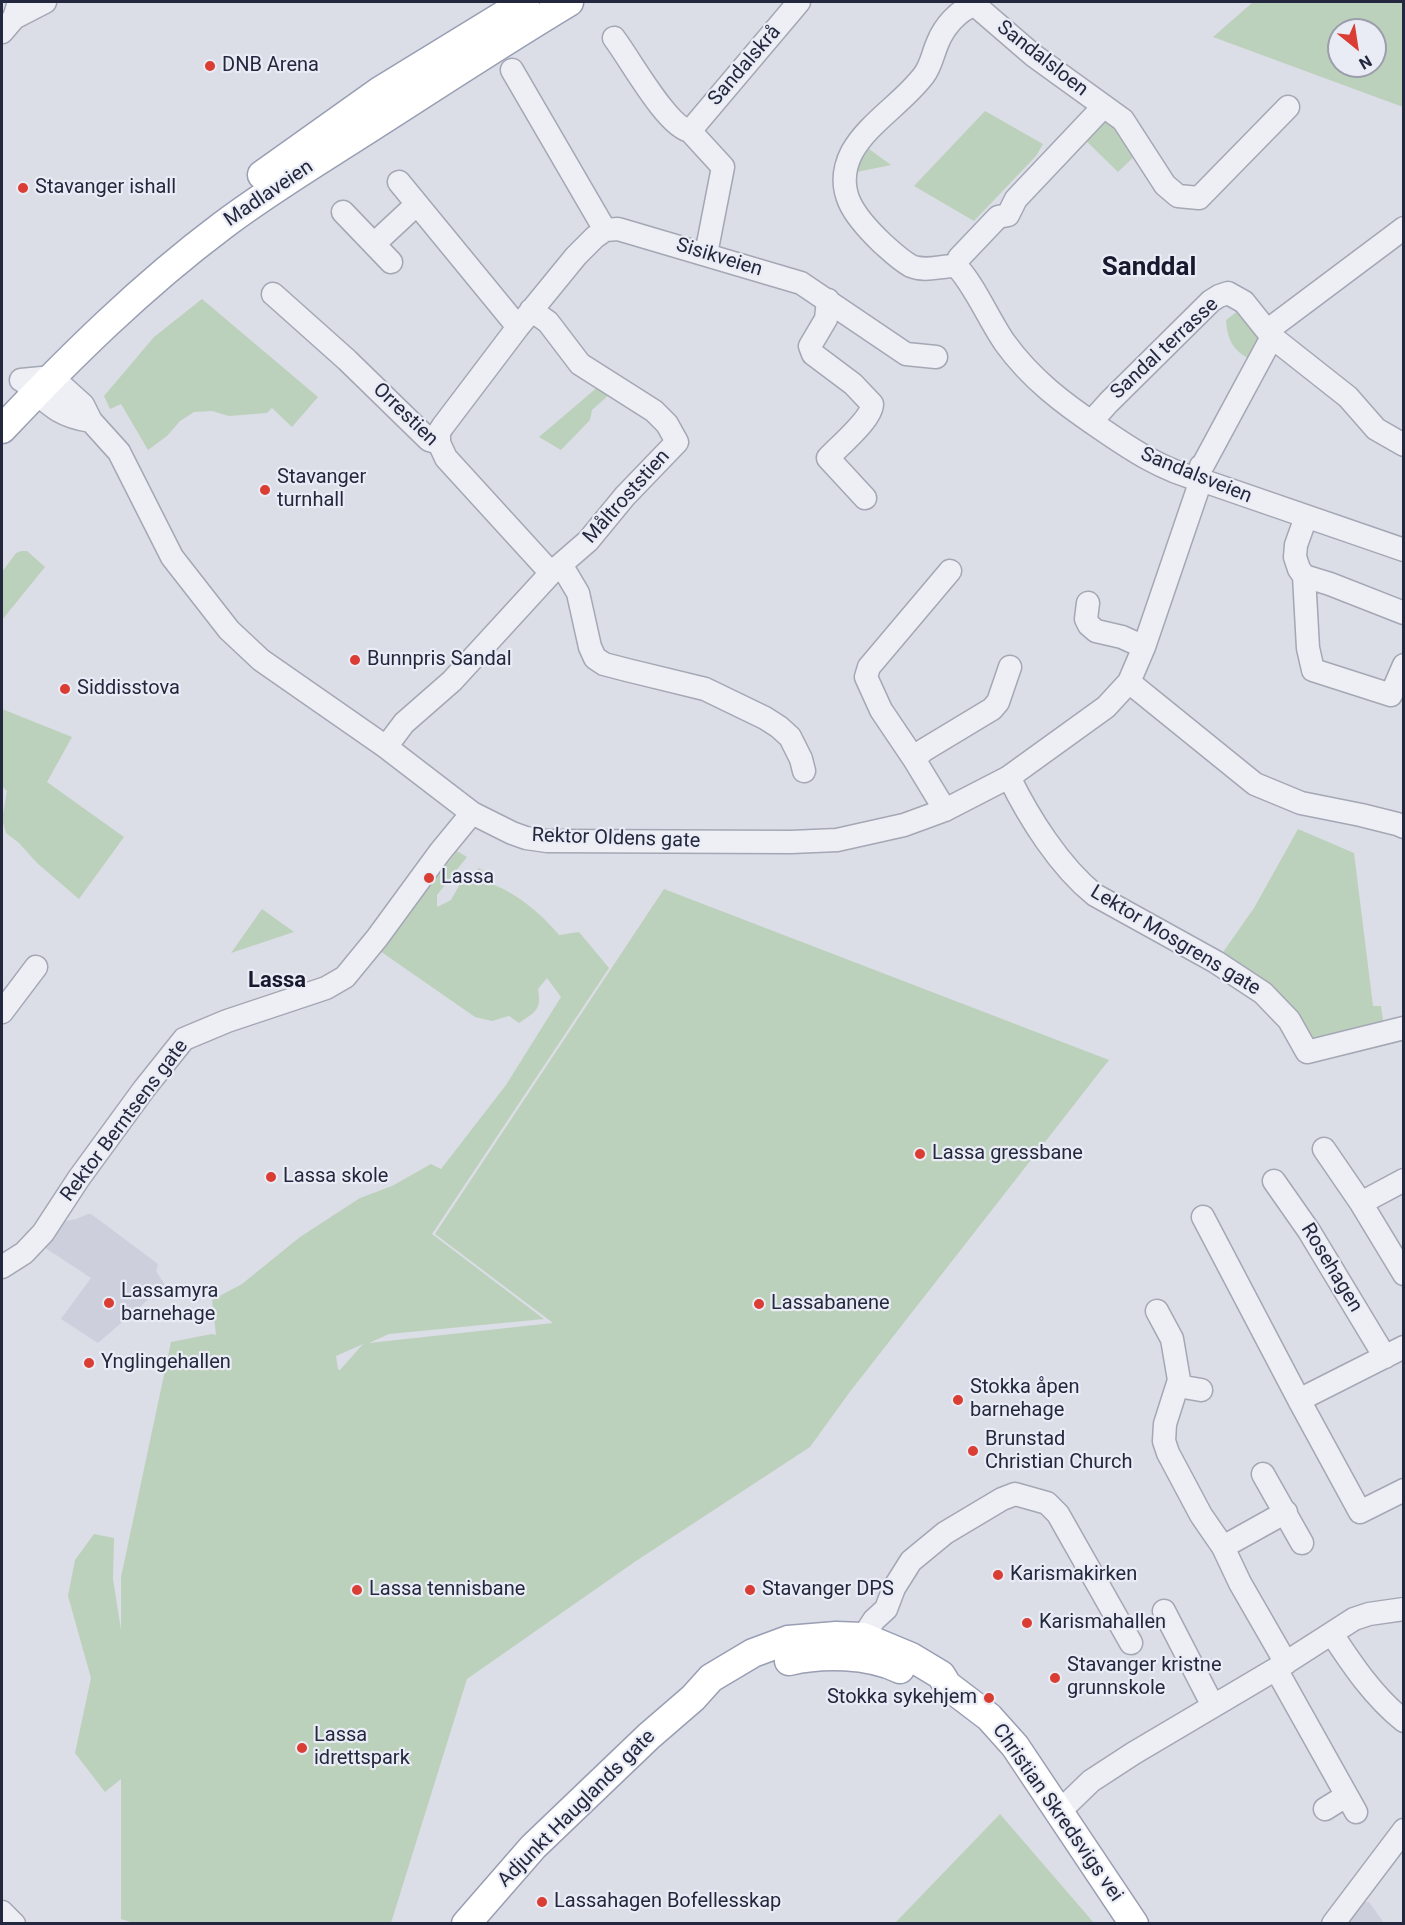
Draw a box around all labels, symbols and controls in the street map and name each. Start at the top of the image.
street label: Sandalsloen [992,16,1092,102]
north arrow [1327,18,1387,78]
street label: Sandalskrå [704,21,786,111]
text: N [1356,51,1375,73]
place label: DNB Arena [222,54,319,78]
marker: DNB Arena [203,59,217,73]
street label: Madlaveien [220,156,318,232]
place label: Stavanger ishall [35,176,176,200]
marker: Stavanger ishall [16,181,30,195]
street label: Sisikveien [673,234,765,282]
district label: Sanddal [1102,252,1196,284]
street label: Sandal terrasse [1106,293,1224,405]
street label: Orrestien [367,378,443,452]
street label: Sandalsveien [1137,443,1255,509]
street label: Måltroststien [579,445,675,549]
place label: Stavanger turnhall [277,466,366,513]
marker: Stavanger turnhall [258,483,272,497]
place label: Bunnpris Sandal [367,648,512,672]
marker: Bunnpris Sandal [348,653,362,667]
place label: Siddisstova [77,677,180,701]
marker: Siddisstova [58,682,72,696]
street label: Rektor Oldens gate [531,824,701,854]
place label: Lassa [441,866,494,890]
marker: Lassa [422,871,436,885]
street label: Lektor Mosgrens gate [1086,881,1264,1001]
district label: Lassa [248,968,306,994]
street label: Rektor Berntsens gate [56,1035,194,1207]
place label: Lassa gressbane [932,1142,1083,1166]
marker: Lassa gressbane [913,1147,927,1161]
place label: Lassa skole [283,1165,388,1189]
marker: Lassa skole [264,1170,278,1184]
street label: Rosehagen [1295,1219,1367,1317]
place label: Lassamyra barnehage [121,1280,218,1327]
place label: Lassabanene [771,1292,890,1316]
marker: Lassamyra barnehage [102,1296,116,1310]
marker: Lassabanene [752,1297,766,1311]
place label: Ynglingehallen [101,1351,231,1375]
marker: Ynglingehallen [82,1356,96,1370]
place label: Stokka åpen barnehage [970,1376,1080,1423]
marker: Stokka åpen barnehage [951,1393,965,1407]
place label: Brunstad Christian Church [985,1428,1132,1475]
marker: Brunstad Christian Church [966,1444,980,1458]
place label: Karismakirken [1010,1563,1137,1587]
marker: Karismakirken [991,1568,1005,1582]
place label: Lassa tennisbane [369,1578,525,1602]
place label: Stavanger DPS [762,1578,894,1602]
marker: Lassa tennisbane [350,1583,364,1597]
marker: Stavanger DPS [743,1583,757,1597]
place label: Karismahallen [1039,1611,1166,1635]
marker: Karismahallen [1020,1616,1034,1630]
place label: Stavanger kristne grunnskole [1067,1654,1221,1701]
marker: Stavanger kristne grunnskole [1048,1671,1062,1685]
place label: Stokka sykehjem [827,1686,977,1710]
marker: Stokka sykehjem [982,1691,996,1705]
street label: Christian Skredsvigs vei [987,1720,1127,1906]
place label: Lassa idrettspark [314,1724,410,1771]
street label: Adjunkt Hauglands gate [493,1725,661,1893]
marker: Lassa idrettspark [295,1741,309,1755]
place label: Lassahagen Bofellesskap [554,1890,781,1914]
marker: Lassahagen Bofellesskap [535,1895,549,1909]

